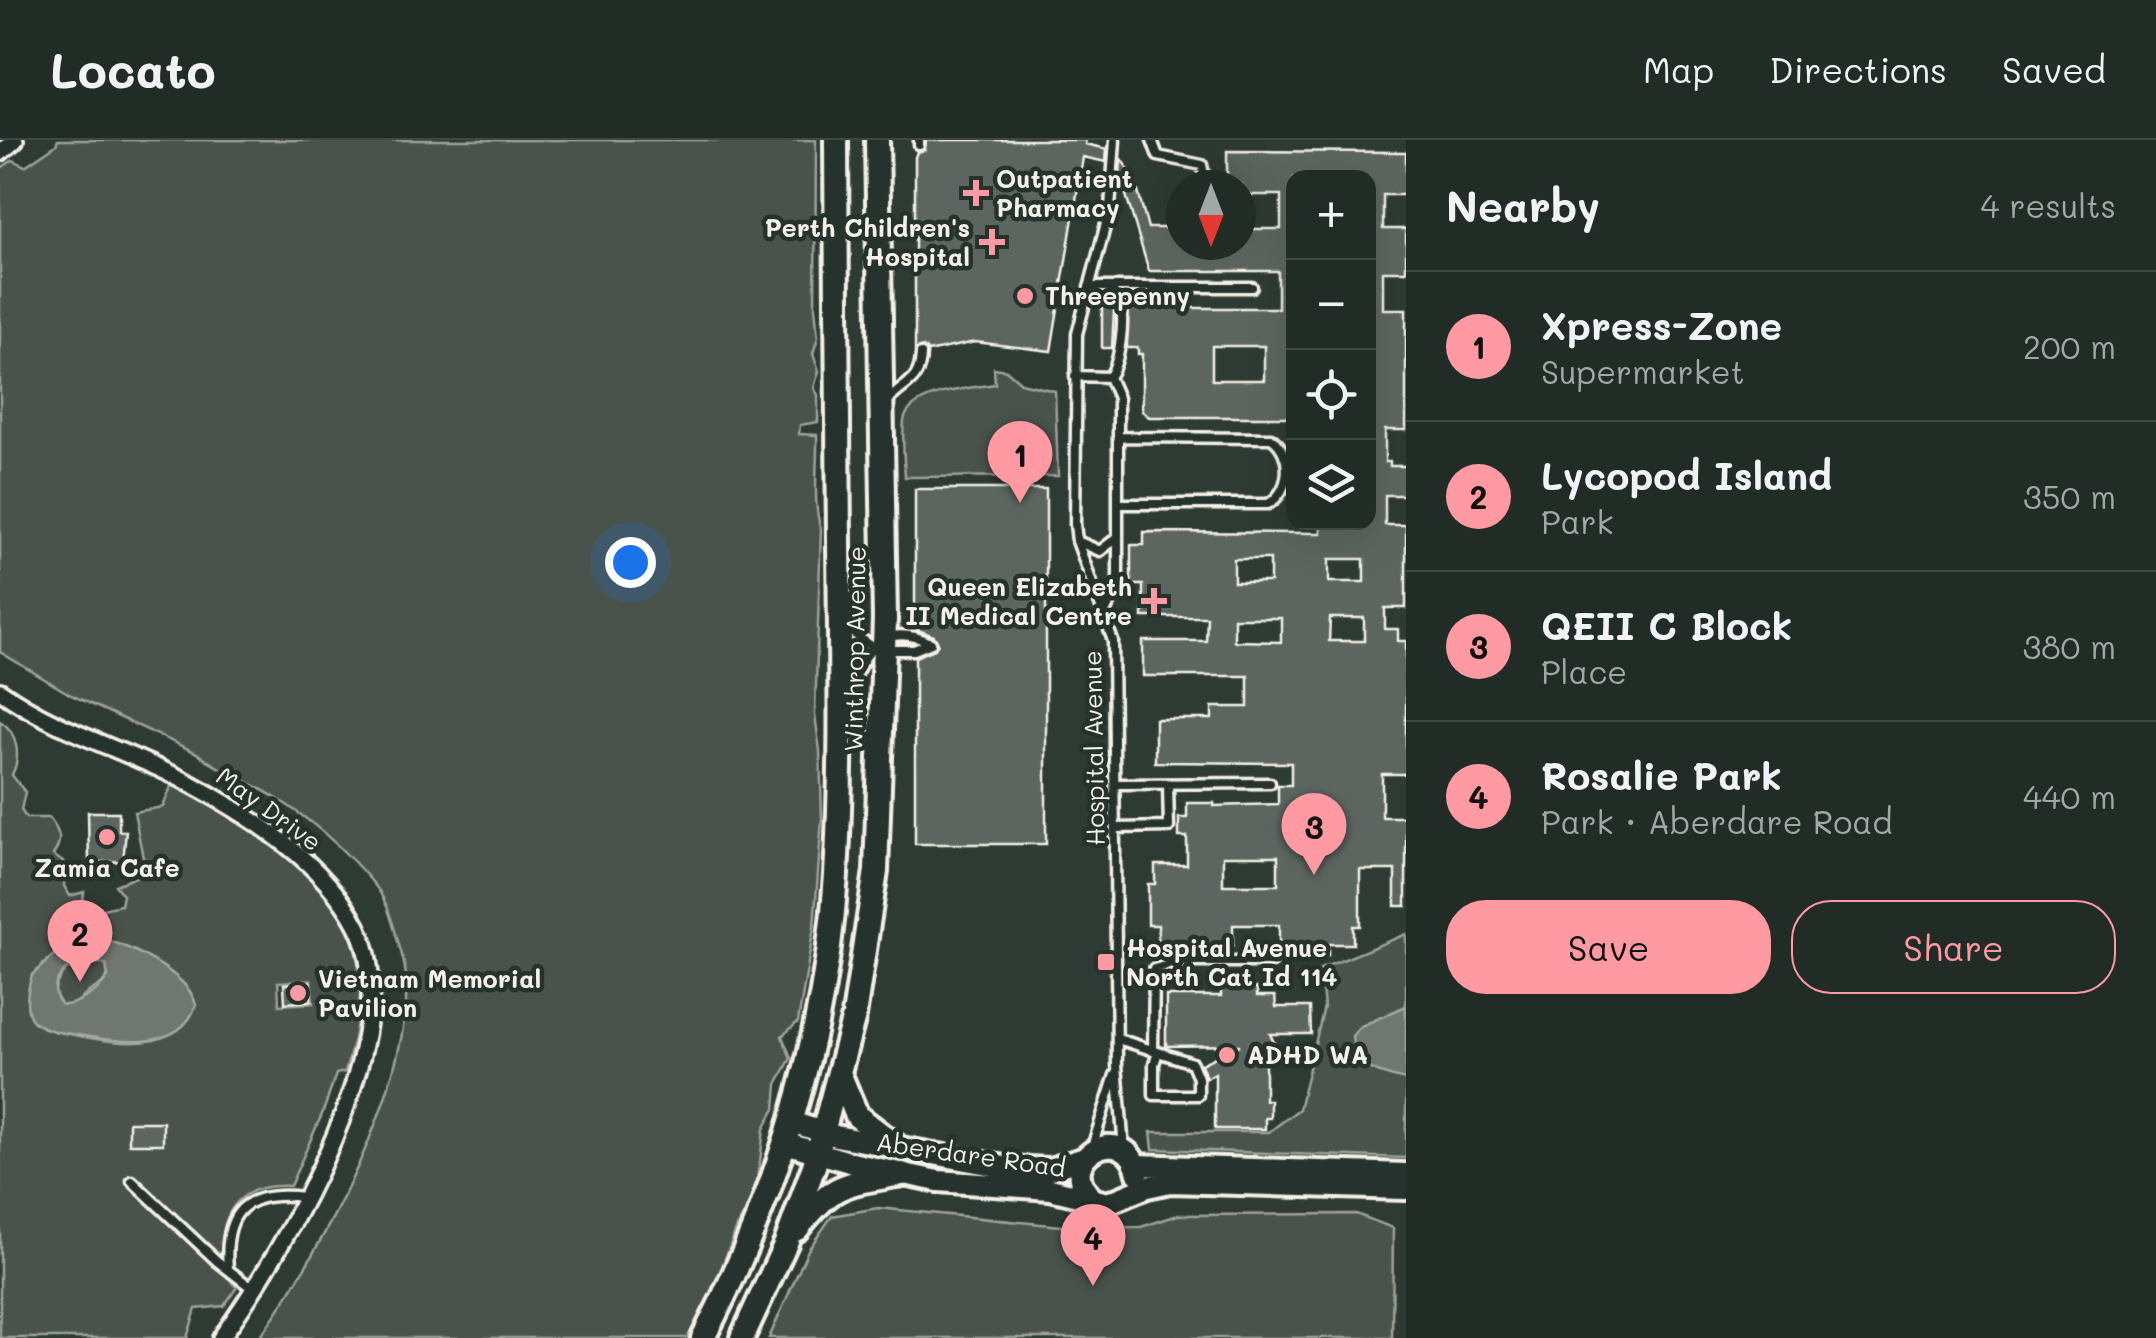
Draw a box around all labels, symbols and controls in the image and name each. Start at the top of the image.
text: Locato [50,38,216,100]
text: Map [1643,46,1714,92]
text: Directions [1769,46,1947,92]
text: Saved [2002,46,2106,92]
place label: Outpatient Pharmacy [996,162,1133,224]
north arrow [1166,170,1256,260]
map controls [1286,170,1376,530]
button: + [1286,170,1376,260]
text: Nearby [1446,178,1600,233]
marker: Outpatient Pharmacy [965,182,987,204]
text: 4 results [1980,184,2116,226]
place label: Perth Children's Hospital [765,211,970,272]
marker: Perth Children's Hospital [979,229,1005,255]
button: − [1286,260,1376,350]
place label: Threepenny [1045,279,1190,312]
marker: Threepenny [1014,285,1036,307]
text: Xpress-Zone [1541,300,1782,350]
text: 1 [1471,325,1486,367]
text: 200 m [2023,325,2116,367]
button: locate [1286,350,1376,440]
text: Supermarket [1541,350,1745,392]
pin: 1 [988,420,1052,503]
button: layers [1286,440,1376,530]
text: Lycopod Island [1541,450,1832,500]
text: 2 [1470,475,1487,517]
text: 350 m [2023,475,2116,517]
text: Park [1541,500,1614,542]
your location [605,537,656,588]
street label: Winthrop Avenue [836,546,872,752]
place label: Queen Elizabeth II Medical Centre [905,570,1132,631]
marker: Queen Elizabeth II Medical Centre [1141,588,1167,614]
text: QEII C Block [1541,600,1792,650]
text: 3 [1469,625,1488,667]
text: 380 m [2022,625,2116,667]
street label: Hospital Avenue [1075,650,1111,846]
text: Place [1541,650,1627,692]
text: Rosalie Park [1541,750,1782,800]
street label: May Drive [210,759,329,858]
text: 4 [1468,775,1489,817]
text: 440 m [2023,775,2116,817]
pin: 3 [1282,792,1346,875]
text: Park · Aberdare Road [1541,800,1892,842]
marker: Zamia Cafe [96,826,118,848]
place label: Zamia Cafe [34,851,180,883]
pin: 2 [48,900,112,982]
button: Save [1446,900,1771,994]
button: Share [1791,900,2116,994]
place label: Hospital Avenue North Cat Id 114 [1126,931,1338,992]
marker: Hospital Avenue North Cat Id 114 [1095,951,1117,973]
place label: Vietnam Memorial Pavilion [318,962,541,1023]
marker: Vietnam Memorial Pavilion [287,982,309,1004]
place label: ADHD WA [1247,1038,1368,1070]
marker: ADHD WA [1216,1044,1238,1066]
street label: Aberdare Road [874,1125,1068,1183]
pin: 4 [1060,1204,1126,1286]

